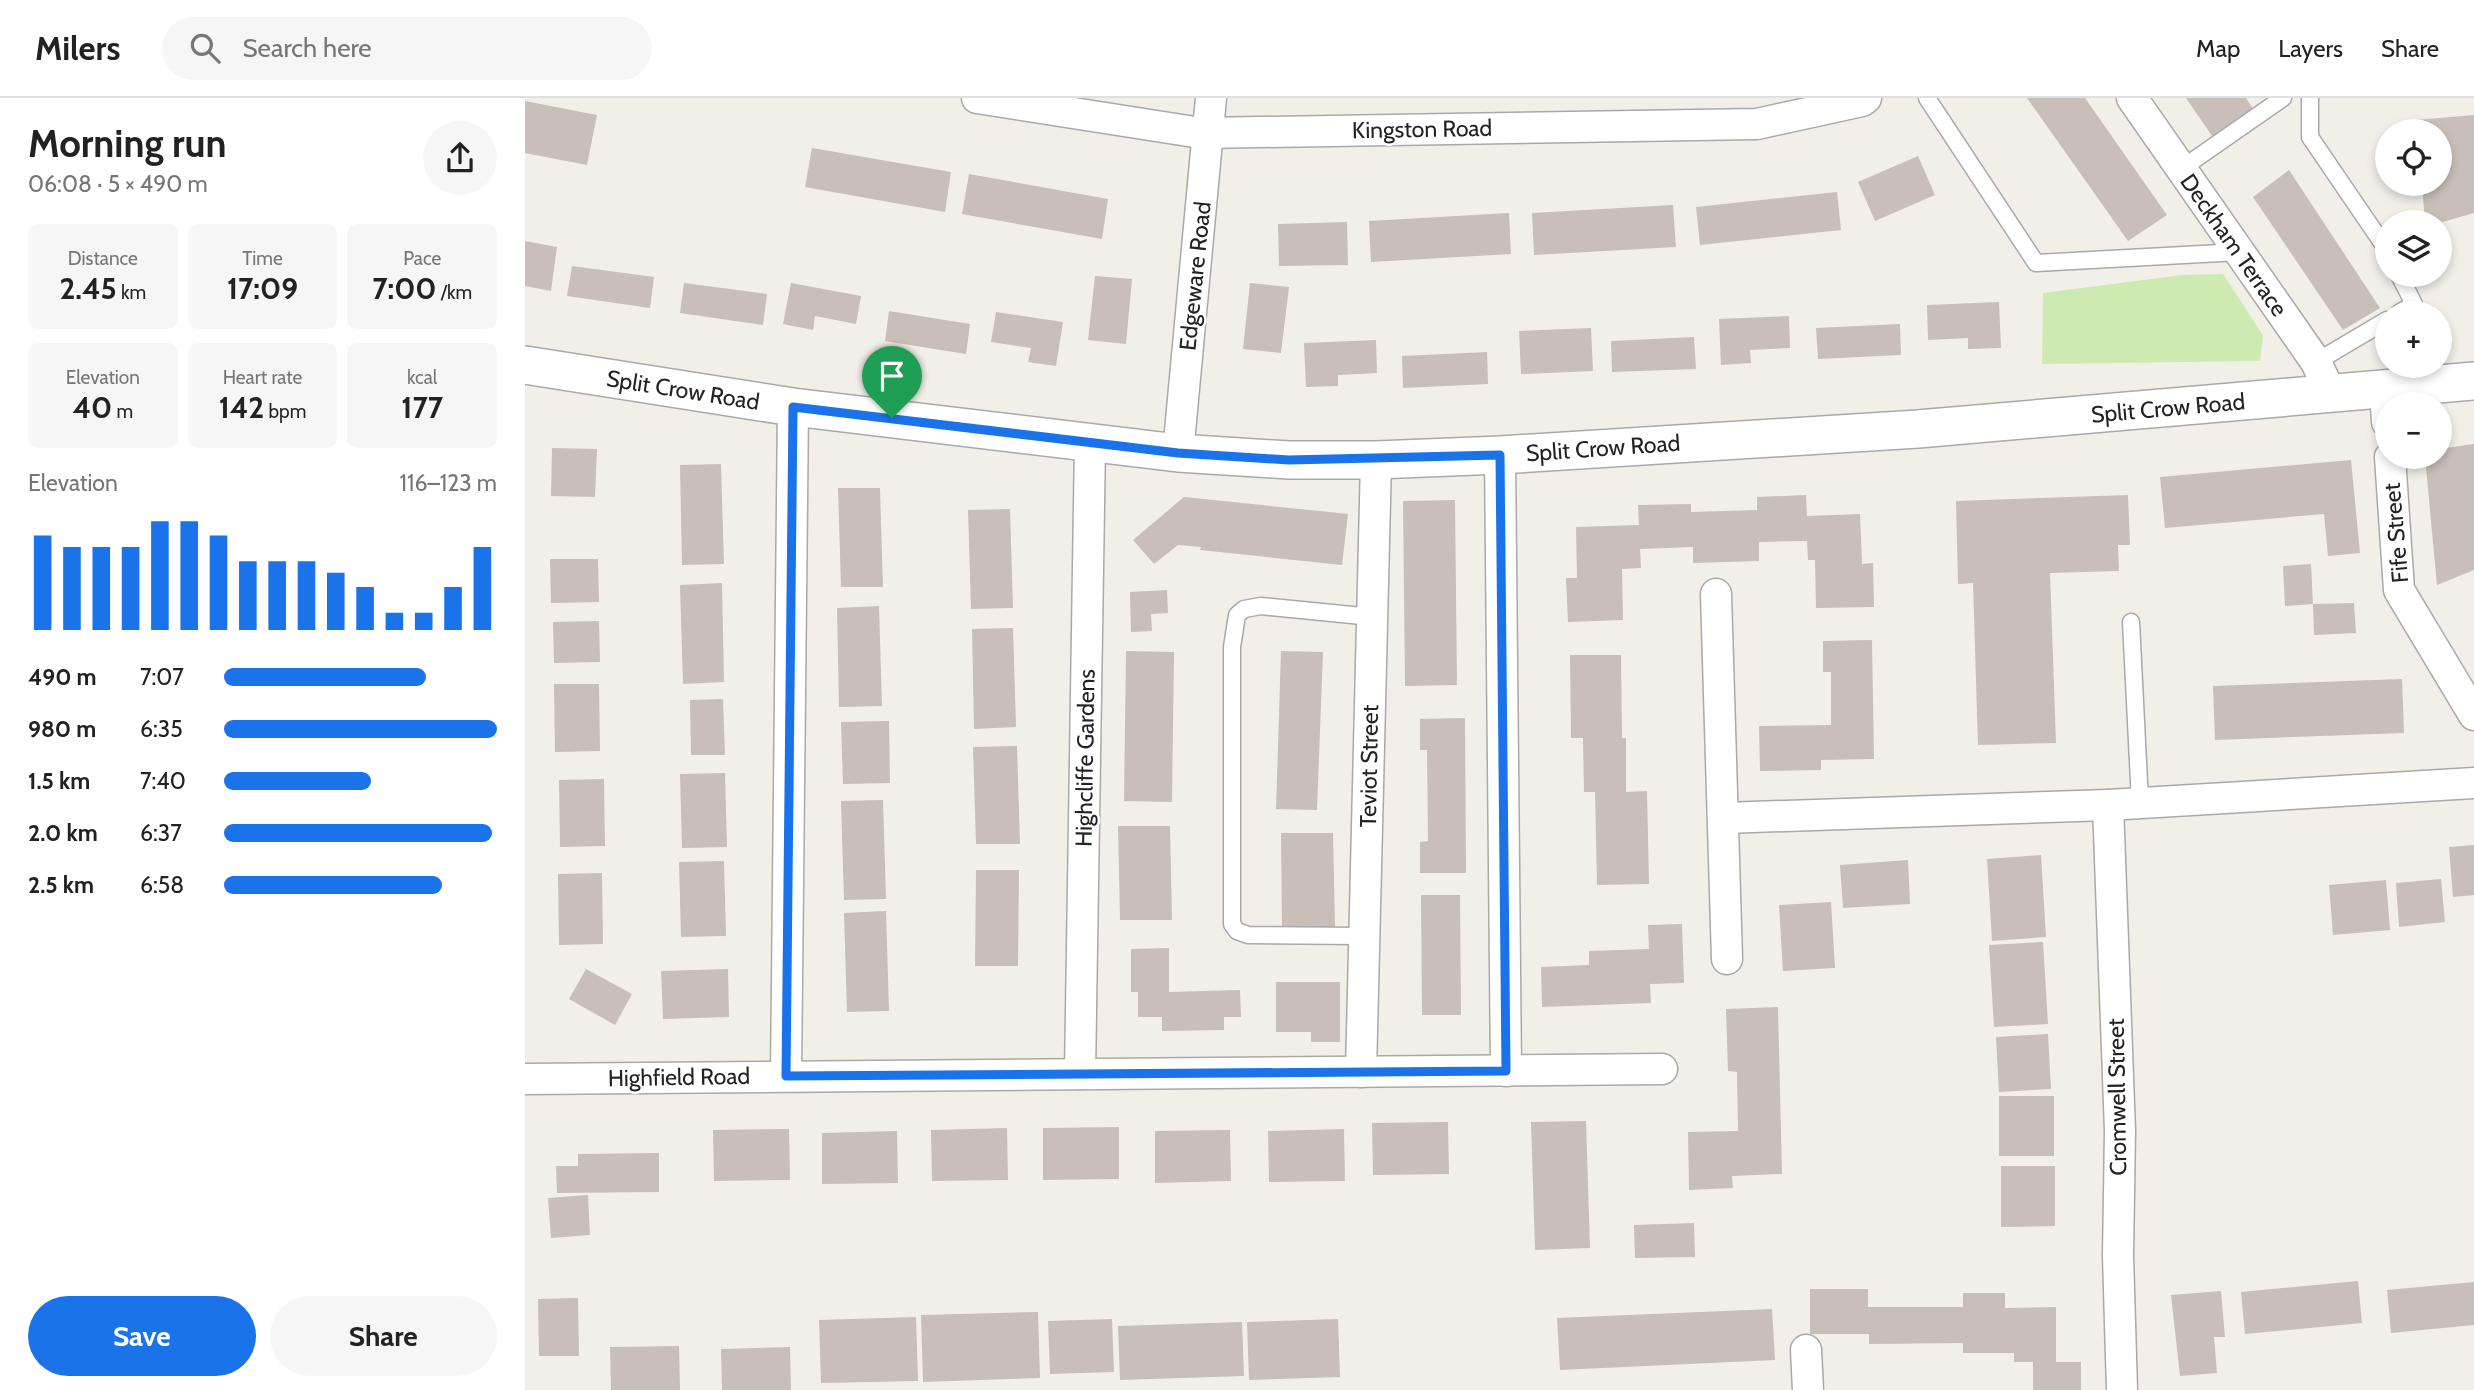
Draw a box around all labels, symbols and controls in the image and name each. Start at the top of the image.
search box [162,17,652,80]
text: Milers [35,28,120,68]
icon: search [186,29,224,67]
text: Search here [242,32,372,64]
text: Map [2196,34,2240,63]
text: Layers [2278,34,2343,63]
text: Share [2381,34,2439,63]
street label: Kingston Road [1352,114,1492,144]
map controls [2375,119,2452,469]
button: locate [2375,119,2452,196]
text: Morning run [28,120,227,167]
button: share [423,121,497,195]
street label: Deckham Terrace [2174,168,2294,322]
text: 06:08 · 5 × 490 m [28,170,208,198]
street label: Edgeware Road [1173,200,1217,352]
button: layers [2375,210,2452,287]
text: Distance [68,247,138,270]
text: Time [242,247,283,270]
text: Pace [403,247,441,270]
text: 2.45 [59,270,117,307]
text: 17:09 [227,270,298,307]
text: 7:00 [372,270,437,307]
text: km [117,281,146,304]
text: /km [437,281,472,304]
button: + [2375,301,2452,378]
pin [862,346,922,418]
icon: arrive [873,357,911,395]
street label: Split Crow Road [604,364,762,416]
text: Elevation [66,366,140,389]
text: Heart rate [223,366,302,389]
text: kcal [407,366,437,389]
street label: Split Crow Road [2090,387,2246,429]
text: 40 [72,389,112,426]
text: 142 [219,389,264,426]
text: 177 [401,389,443,426]
button: − [2375,392,2452,469]
text: m [112,400,133,423]
text: bpm [264,400,306,423]
street label: Split Crow Road [1525,429,1681,467]
text: Elevation [28,469,118,497]
text: 116–123 m [399,469,497,497]
street label: Fife Street [2378,482,2414,584]
text: 490 m [28,663,97,691]
text: 7:07 [140,663,184,691]
street label: Highcliffe Gardens [1069,669,1101,847]
street label: Teviot Street [1354,704,1384,828]
text: 980 m [28,715,96,743]
text: 6:35 [140,715,183,743]
text: 1.5 km [28,767,90,795]
text: 7:40 [140,767,186,795]
text: 2.0 km [28,819,98,847]
text: 6:37 [140,819,182,847]
text: 2.5 km [28,871,94,899]
text: 6:58 [140,871,184,899]
street label: Cromwell Street [2102,1018,2132,1176]
street label: Highfield Road [608,1062,750,1092]
button: Save [28,1296,256,1376]
button: Share [270,1296,497,1376]

